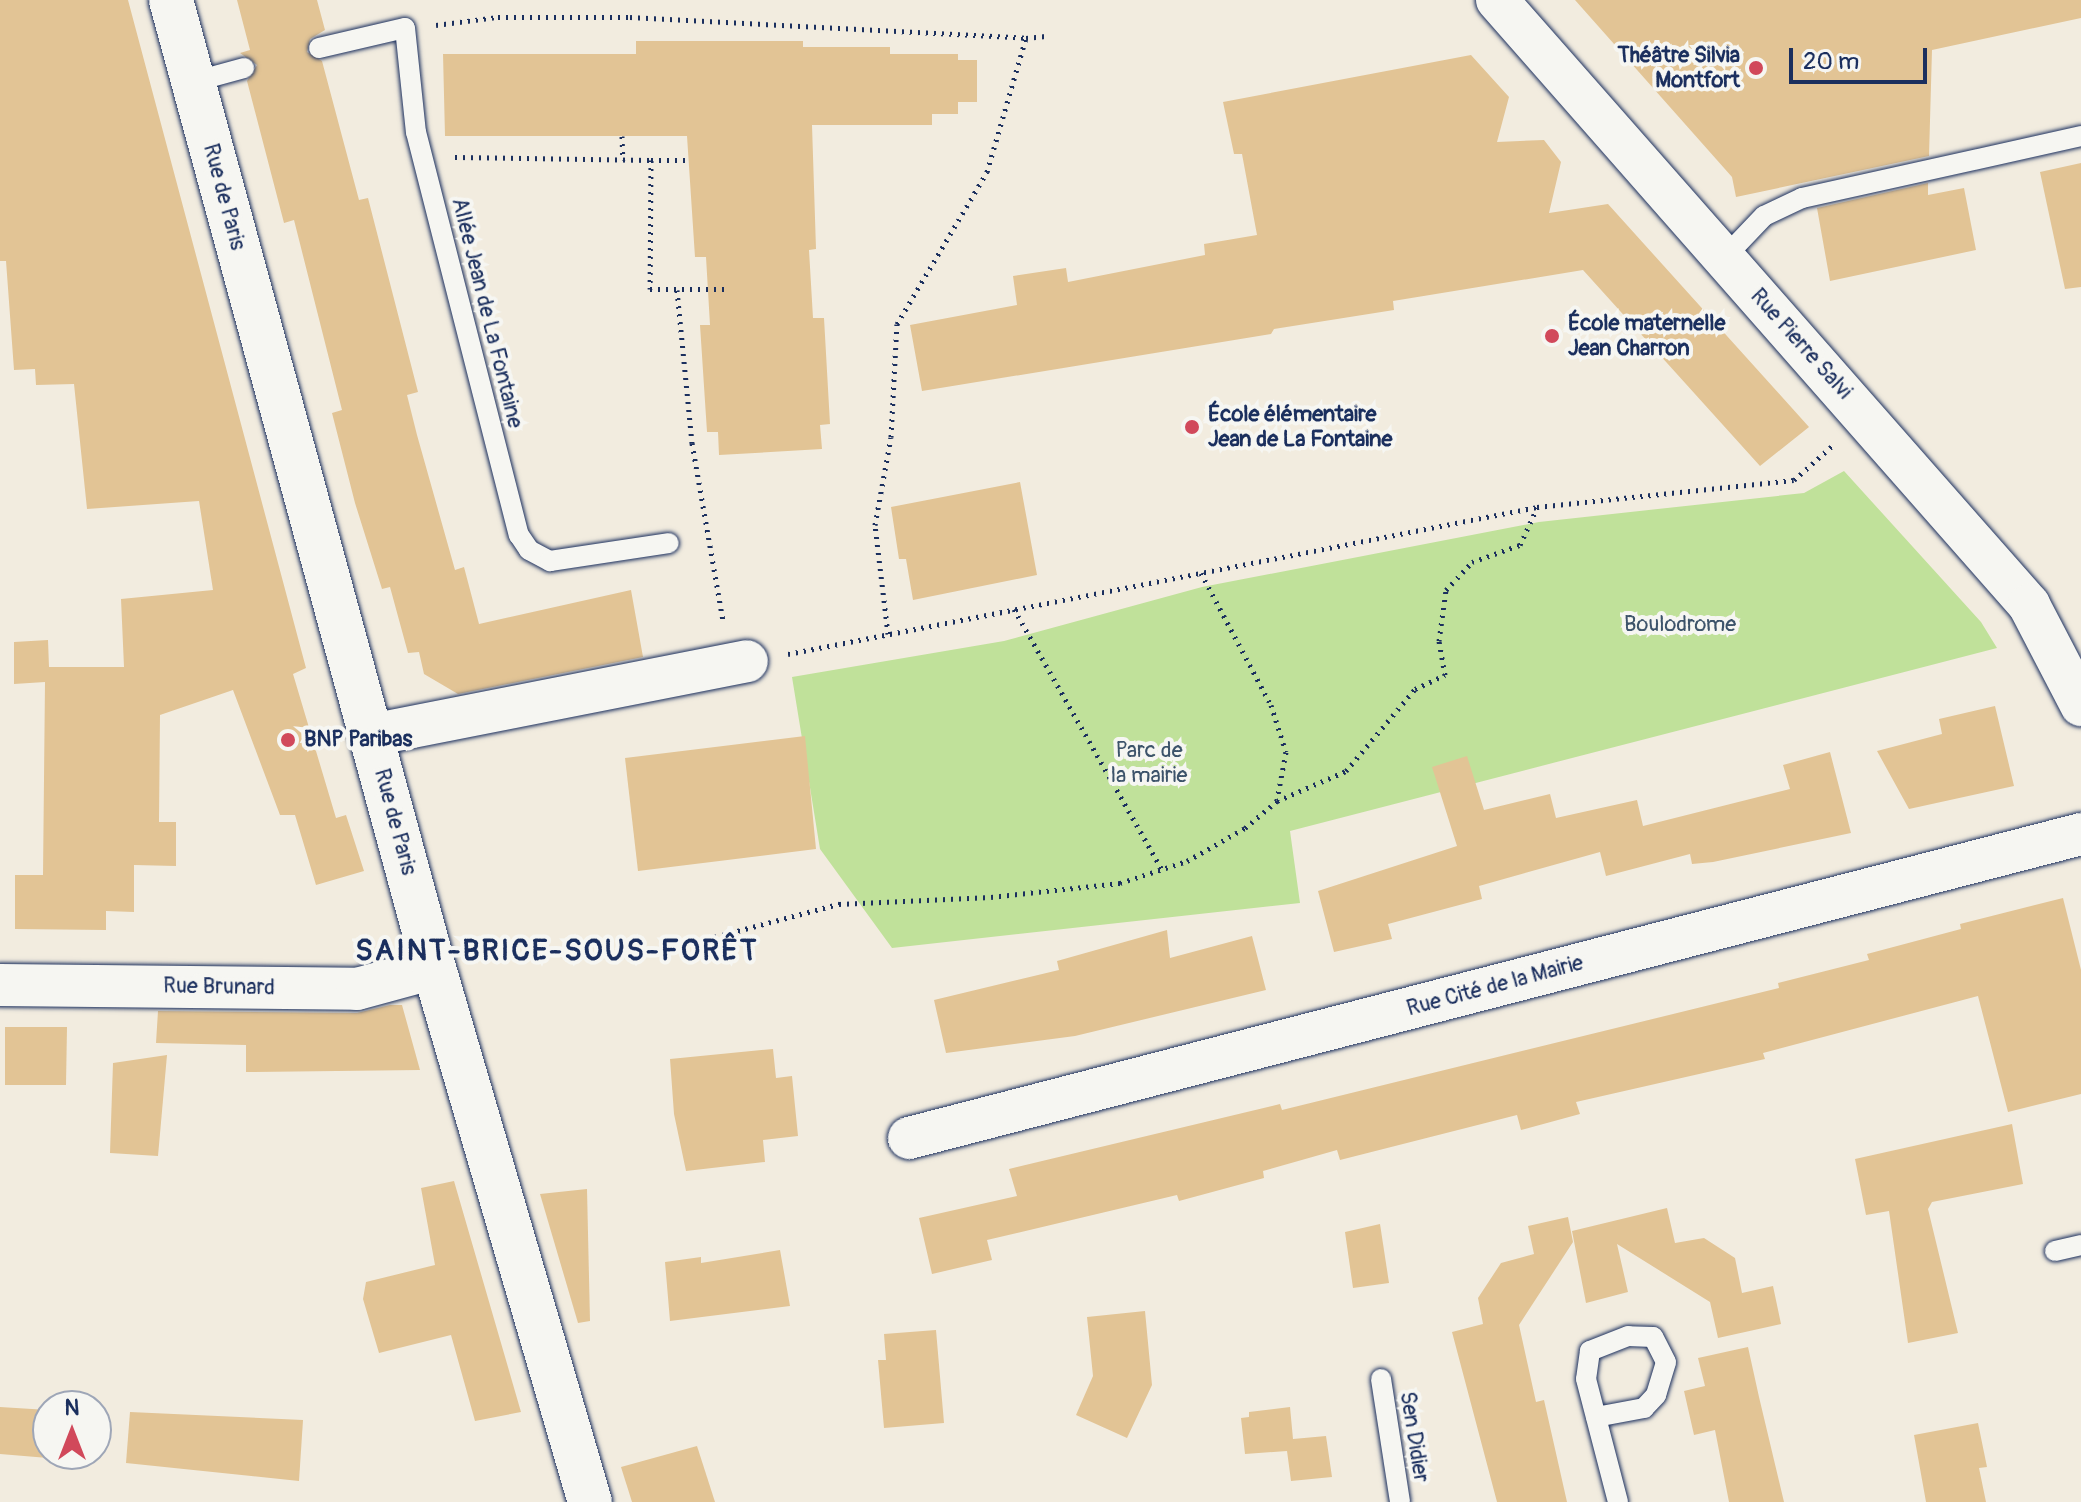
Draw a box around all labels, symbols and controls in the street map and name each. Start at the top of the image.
scale bar [1793,32,1931,82]
place label: Théâtre Silvia Montfort [1618,42,1740,94]
text: 20 m [1803,47,1859,76]
marker: Théâtre Silvia Montfort [1747,59,1765,77]
street label: Rue de Paris [197,141,251,253]
street label: Allée Jean de La Fontaine [446,195,528,431]
street label: Rue Pierre Salvi [1745,283,1857,405]
place label: École maternelle Jean Charron [1568,310,1725,362]
marker: École maternelle Jean Charron [1543,327,1561,345]
place label: École élémentaire Jean de La Fontaine [1208,401,1392,452]
marker: École élémentaire Jean de La Fontaine [1183,418,1201,436]
park label: Boulodrome [1624,612,1736,638]
place label: BNP Paribas [304,727,412,753]
marker: BNP Paribas [279,731,297,749]
park label: Parc de la mairie [1111,737,1187,788]
street label: Rue de Paris [368,766,422,878]
district label: SAINT-BRICE-SOUS-FORÊT [355,933,759,969]
street label: Rue Cité de la Mairie [1404,950,1586,1022]
street label: Rue Brunard [163,973,275,1001]
north arrow [32,1390,112,1470]
street label: Sen Didier [1394,1390,1434,1484]
text: N [65,1394,79,1422]

